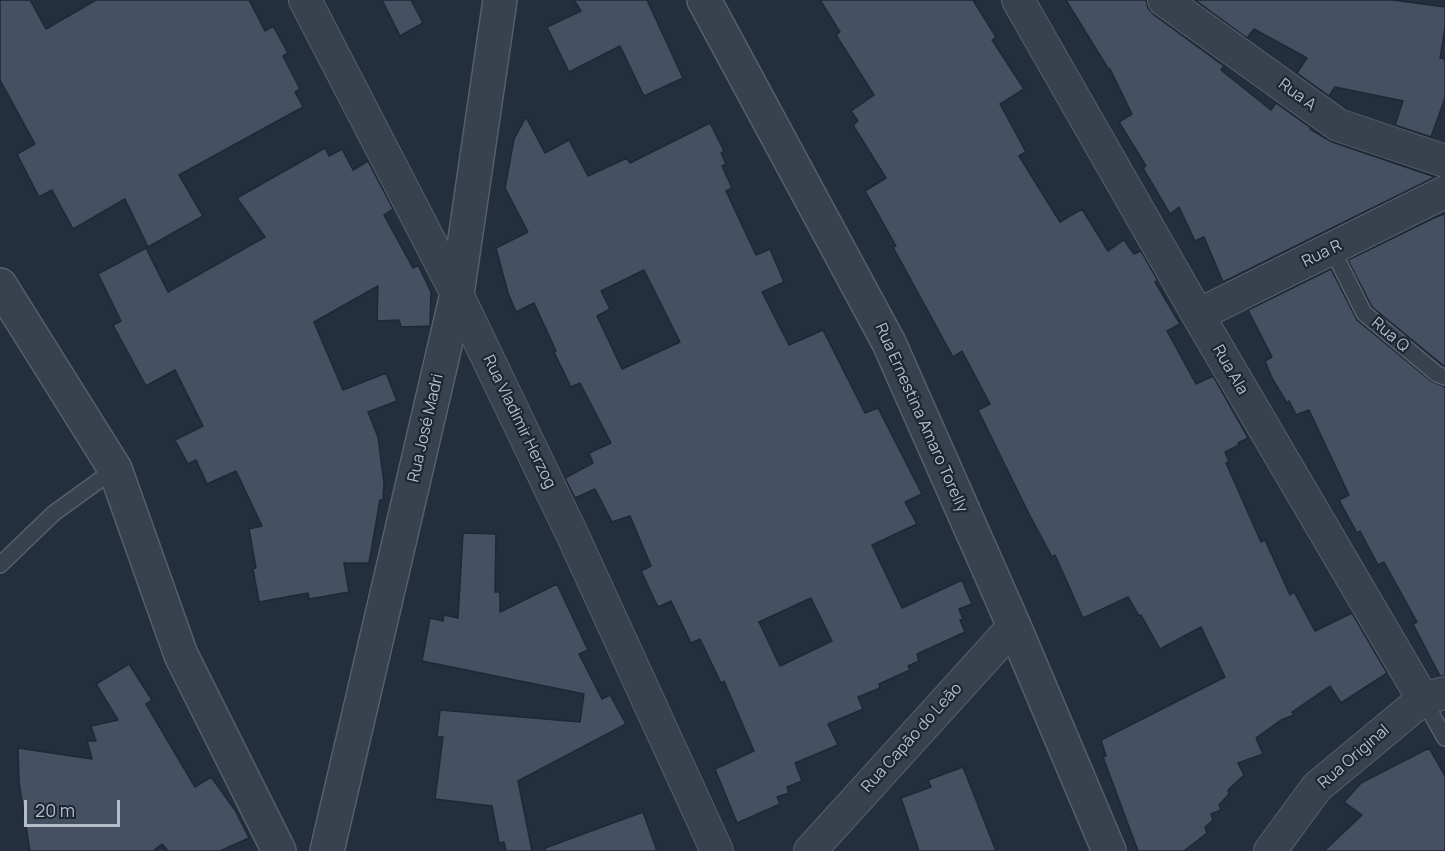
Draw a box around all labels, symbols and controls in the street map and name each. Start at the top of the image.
street label: Rua A [1274,75,1320,115]
street label: Rua R [1299,236,1345,272]
street label: Rua Q [1367,314,1413,356]
street label: Rua Ernestina Amaro Torelly [871,320,971,516]
street label: Rua Ala [1208,342,1252,398]
street label: Rua Vladimir Herzog [478,352,560,492]
street label: Rua José Madri [404,372,448,484]
street label: Rua Capão do Leão [858,679,966,797]
street label: Rua Original [1314,721,1394,793]
scale bar [27,788,123,826]
text: 20 m [35,798,75,822]

